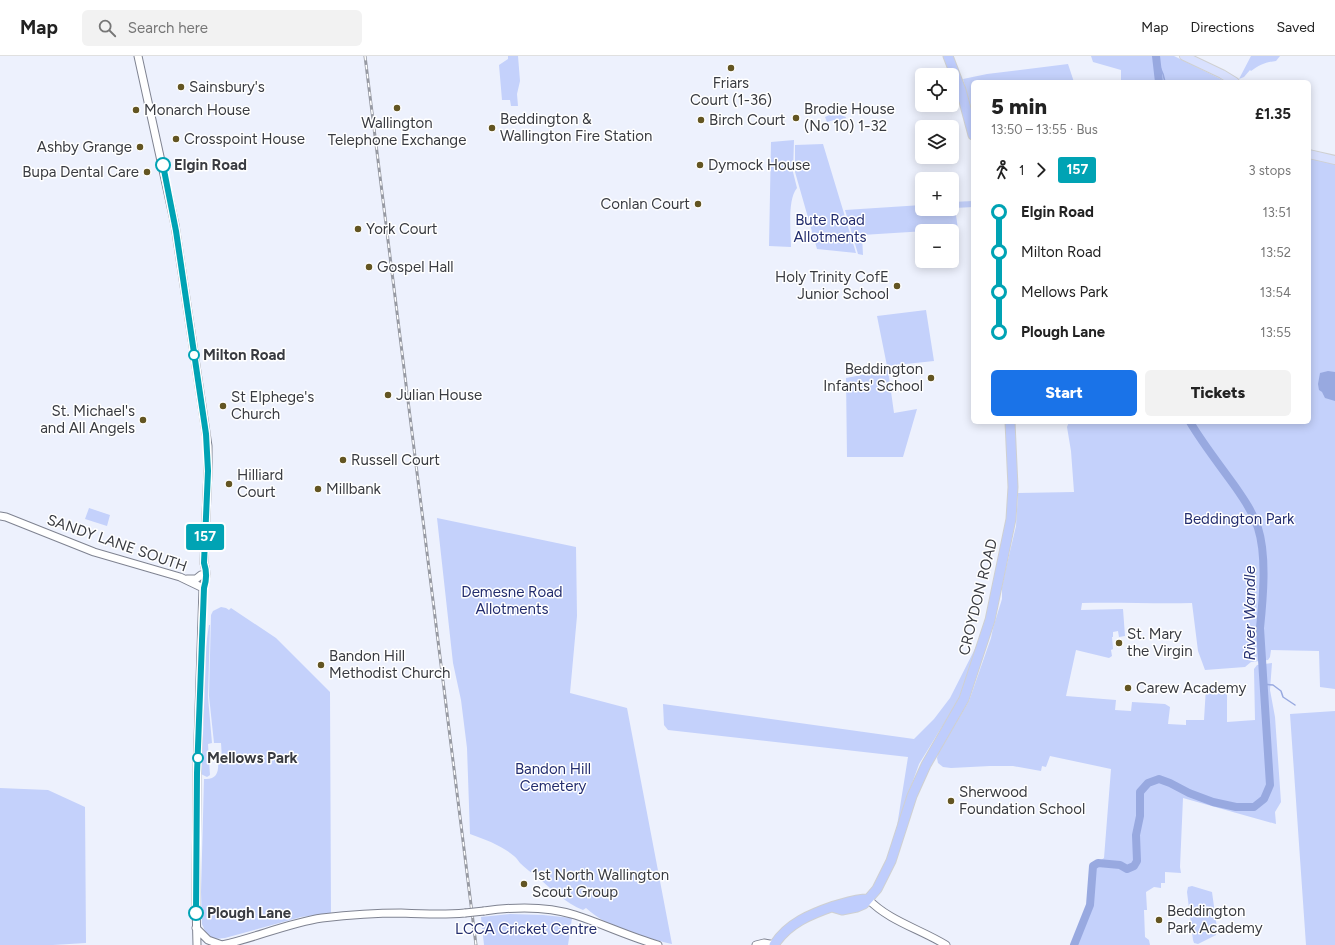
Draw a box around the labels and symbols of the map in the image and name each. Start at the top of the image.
marker: Friars Court (1-36) [726,63,736,73]
place label: Friars Court (1-36) [690,74,772,109]
place label: Sainsbury's [189,78,265,96]
marker: Sainsbury's [176,82,186,92]
place label: Brodie House (No 10) 1-32 [804,100,895,135]
place label: Monarch House [144,101,250,119]
marker: Wallington Telephone Exchange [392,103,402,113]
marker: Monarch House [131,105,141,115]
place label: Beddington & Wallington Fire Station [500,110,652,145]
place label: Birch Court [709,111,786,129]
marker: Brodie House (No 10) 1-32 [791,113,801,123]
place label: Wallington Telephone Exchange [328,114,466,149]
marker: Birch Court [696,115,706,125]
marker: Beddington & Wallington Fire Station [487,123,497,133]
place label: Crosspoint House [184,130,305,148]
marker: Crosspoint House [171,134,181,144]
place label: Ashby Grange [37,138,132,156]
marker: Ashby Grange [135,142,145,152]
place label: Elgin Road [174,156,247,174]
place label: Dymock House [708,156,810,174]
marker: Elgin Road [155,157,171,173]
marker: Dymock House [695,160,705,170]
place label: Bupa Dental Care [22,163,139,181]
marker: Bupa Dental Care [142,167,152,177]
place label: Conlan Court [600,195,690,213]
marker: Conlan Court [693,199,703,209]
park label: Bute Road Allotments [793,211,867,246]
place label: York Court [366,220,438,238]
marker: York Court [353,224,363,234]
place label: Gospel Hall [377,258,454,276]
marker: Gospel Hall [364,262,374,272]
place label: Holy Trinity CofE Junior School [775,268,889,303]
marker: Holy Trinity CofE Junior School [892,281,902,291]
place label: Milton Road [203,346,286,364]
marker: Milton Road [188,349,200,361]
place label: Beddington Infants' School [823,360,923,395]
marker: Beddington Infants' School [926,373,936,383]
place label: Julian House [396,386,482,404]
place label: St Elphege's Church [231,388,314,423]
marker: Julian House [383,390,393,400]
marker: St Elphege's Church [218,401,228,411]
place label: St. Michael's and All Angels [40,402,135,437]
marker: St. Michael's and All Angels [138,415,148,425]
place label: Russell Court [351,451,440,469]
marker: Russell Court [338,455,348,465]
place label: Hilliard Court [237,466,283,501]
marker: Hilliard Court [224,479,234,489]
place label: Millbank [326,480,382,498]
marker: Millbank [313,484,323,494]
park label: Beddington Park [1184,510,1295,528]
street label: SANDY LANE SOUTH [45,511,189,575]
line badge: 157 [182,524,228,550]
street label: CROYDON ROAD [955,537,1001,657]
water label: River Wandle [1240,565,1259,660]
park label: Demesne Road Allotments [461,583,563,618]
place label: St. Mary the Virgin [1127,625,1193,660]
marker: St. Mary the Virgin [1114,638,1124,648]
place label: Bandon Hill Methodist Church [329,647,450,682]
marker: Bandon Hill Methodist Church [316,660,326,670]
place label: Carew Academy [1136,679,1246,697]
marker: Carew Academy [1123,683,1133,693]
place label: Mellows Park [207,749,298,767]
marker: Mellows Park [192,752,204,764]
park label: Bandon Hill Cemetery [515,760,591,795]
place label: Sherwood Foundation School [959,783,1085,818]
marker: Sherwood Foundation School [946,796,956,806]
place label: 1st North Wallington Scout Group [532,866,669,901]
marker: 1st North Wallington Scout Group [519,879,529,889]
place label: Beddington Park Academy [1167,902,1263,937]
place label: Plough Lane [207,904,292,922]
marker: Plough Lane [188,905,204,921]
marker: Beddington Park Academy [1154,915,1164,925]
park label: LCCA Cricket Centre [455,920,597,938]

